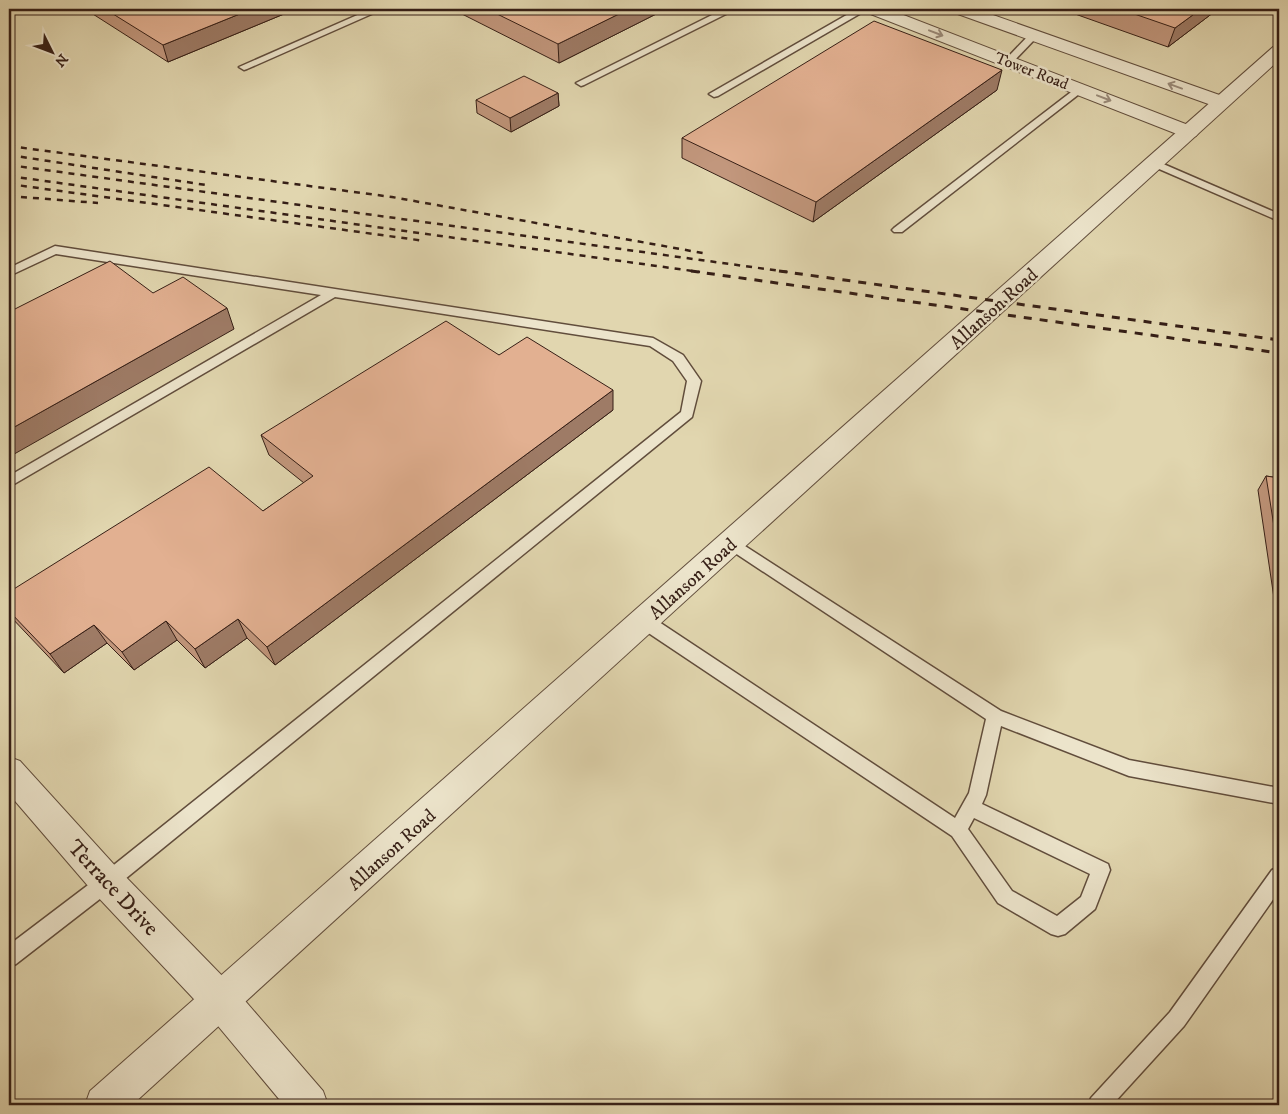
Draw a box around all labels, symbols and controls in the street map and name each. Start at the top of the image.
north arrow [28,28,78,78]
one-way arrow [928,29,943,38]
street label: Tower Road [992,48,1071,94]
text: N [50,50,71,71]
one-way arrow [1168,81,1184,90]
one-way arrow [1096,94,1111,104]
street label: Allanson Road [945,263,1043,355]
street label: Allanson Road [644,533,742,625]
street label: Allanson Road [343,804,441,896]
street label: Terrace Drive [62,834,164,942]

